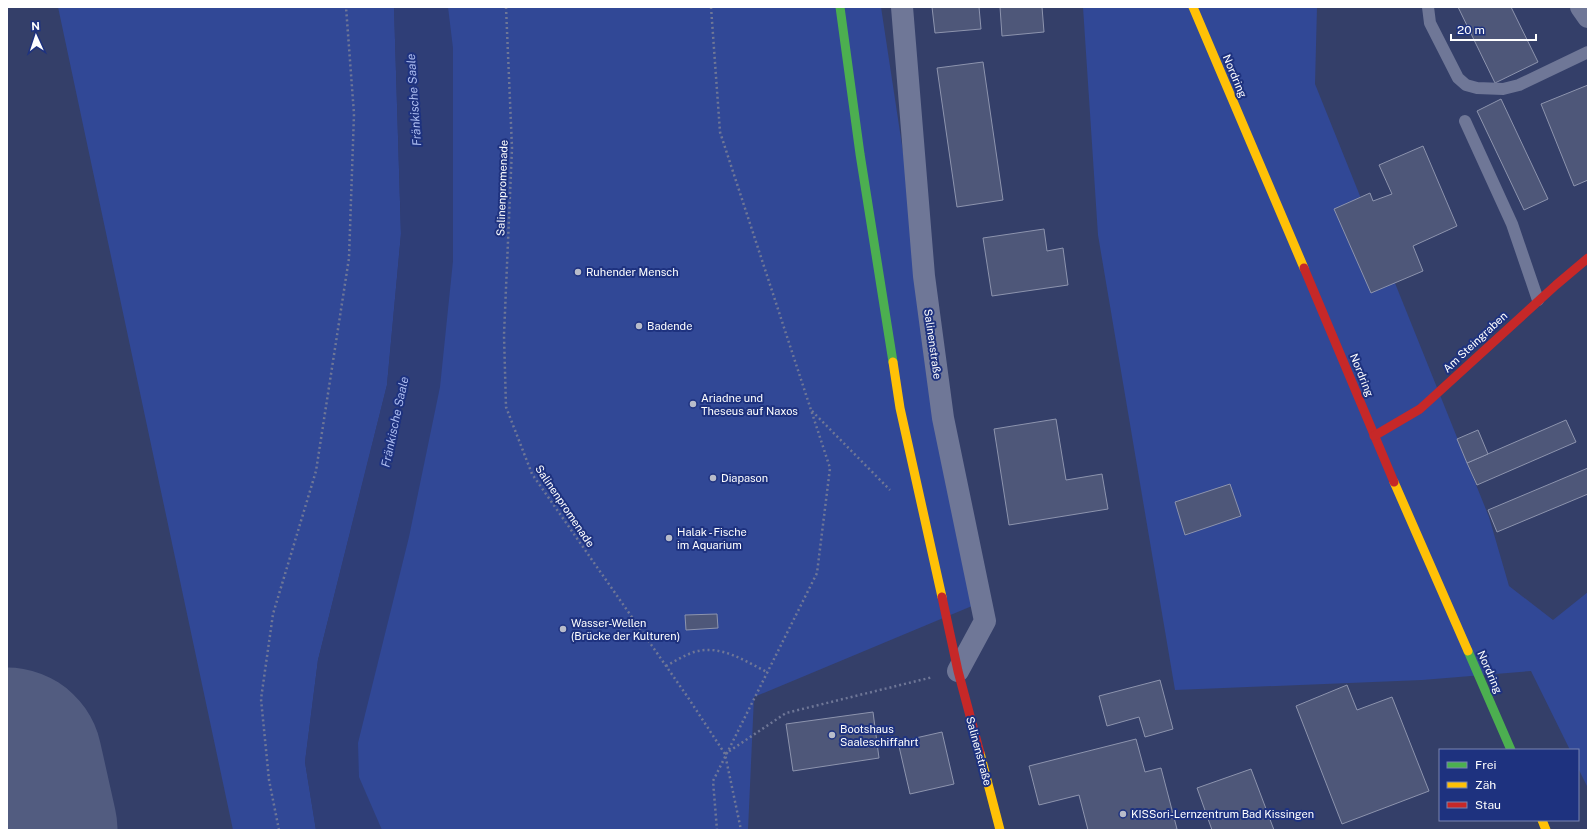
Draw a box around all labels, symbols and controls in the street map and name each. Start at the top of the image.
north arrow [16,16,56,56]
scale bar [1451,16,1536,42]
text: N [31,20,40,32]
text: 20 m [1457,23,1485,37]
water label: Fränkische Saale [404,53,424,147]
street label: Nordring [1221,53,1249,99]
street label: Salinenpromenade [494,140,510,236]
place label: Ruhender Mensch [586,266,679,278]
marker: Ruhender Mensch [573,267,583,277]
street label: Salinenstraße [922,308,944,380]
street label: Am Steingraben [1441,309,1509,375]
place label: Badende [647,320,692,332]
marker: Badende [634,321,644,331]
street label: Nordring [1348,352,1376,399]
water label: Fränkische Saale [379,375,412,469]
place label: Ariadne und Theseus auf Naxos [701,392,798,417]
marker: Ariadne und Theseus auf Naxos [688,399,698,409]
street label: Salinenpromenade [533,463,597,549]
place label: Diapason [721,472,768,484]
marker: Diapason [708,473,718,483]
place label: Halak - Fische im Aquarium [677,526,747,551]
marker: Halak - Fische im Aquarium [664,533,674,543]
place label: Wasser-Wellen (Brücke der Kulturen) [571,617,680,642]
marker: Wasser-Wellen (Brücke der Kulturen) [558,624,568,634]
street label: Nordring [1475,649,1505,695]
street label: Salinenstraße [964,715,994,787]
place label: Bootshaus Saaleschiffahrt [840,723,919,748]
marker: Bootshaus Saaleschiffahrt [827,730,837,740]
legend [1439,749,1579,821]
text: Frei [1475,758,1497,772]
text: Zäh [1475,778,1496,792]
text: Stau [1475,798,1501,812]
place label: KISSori-Lernzentrum Bad Kissingen [1131,808,1314,820]
marker: KISSori-Lernzentrum Bad Kissingen [1118,809,1128,819]

